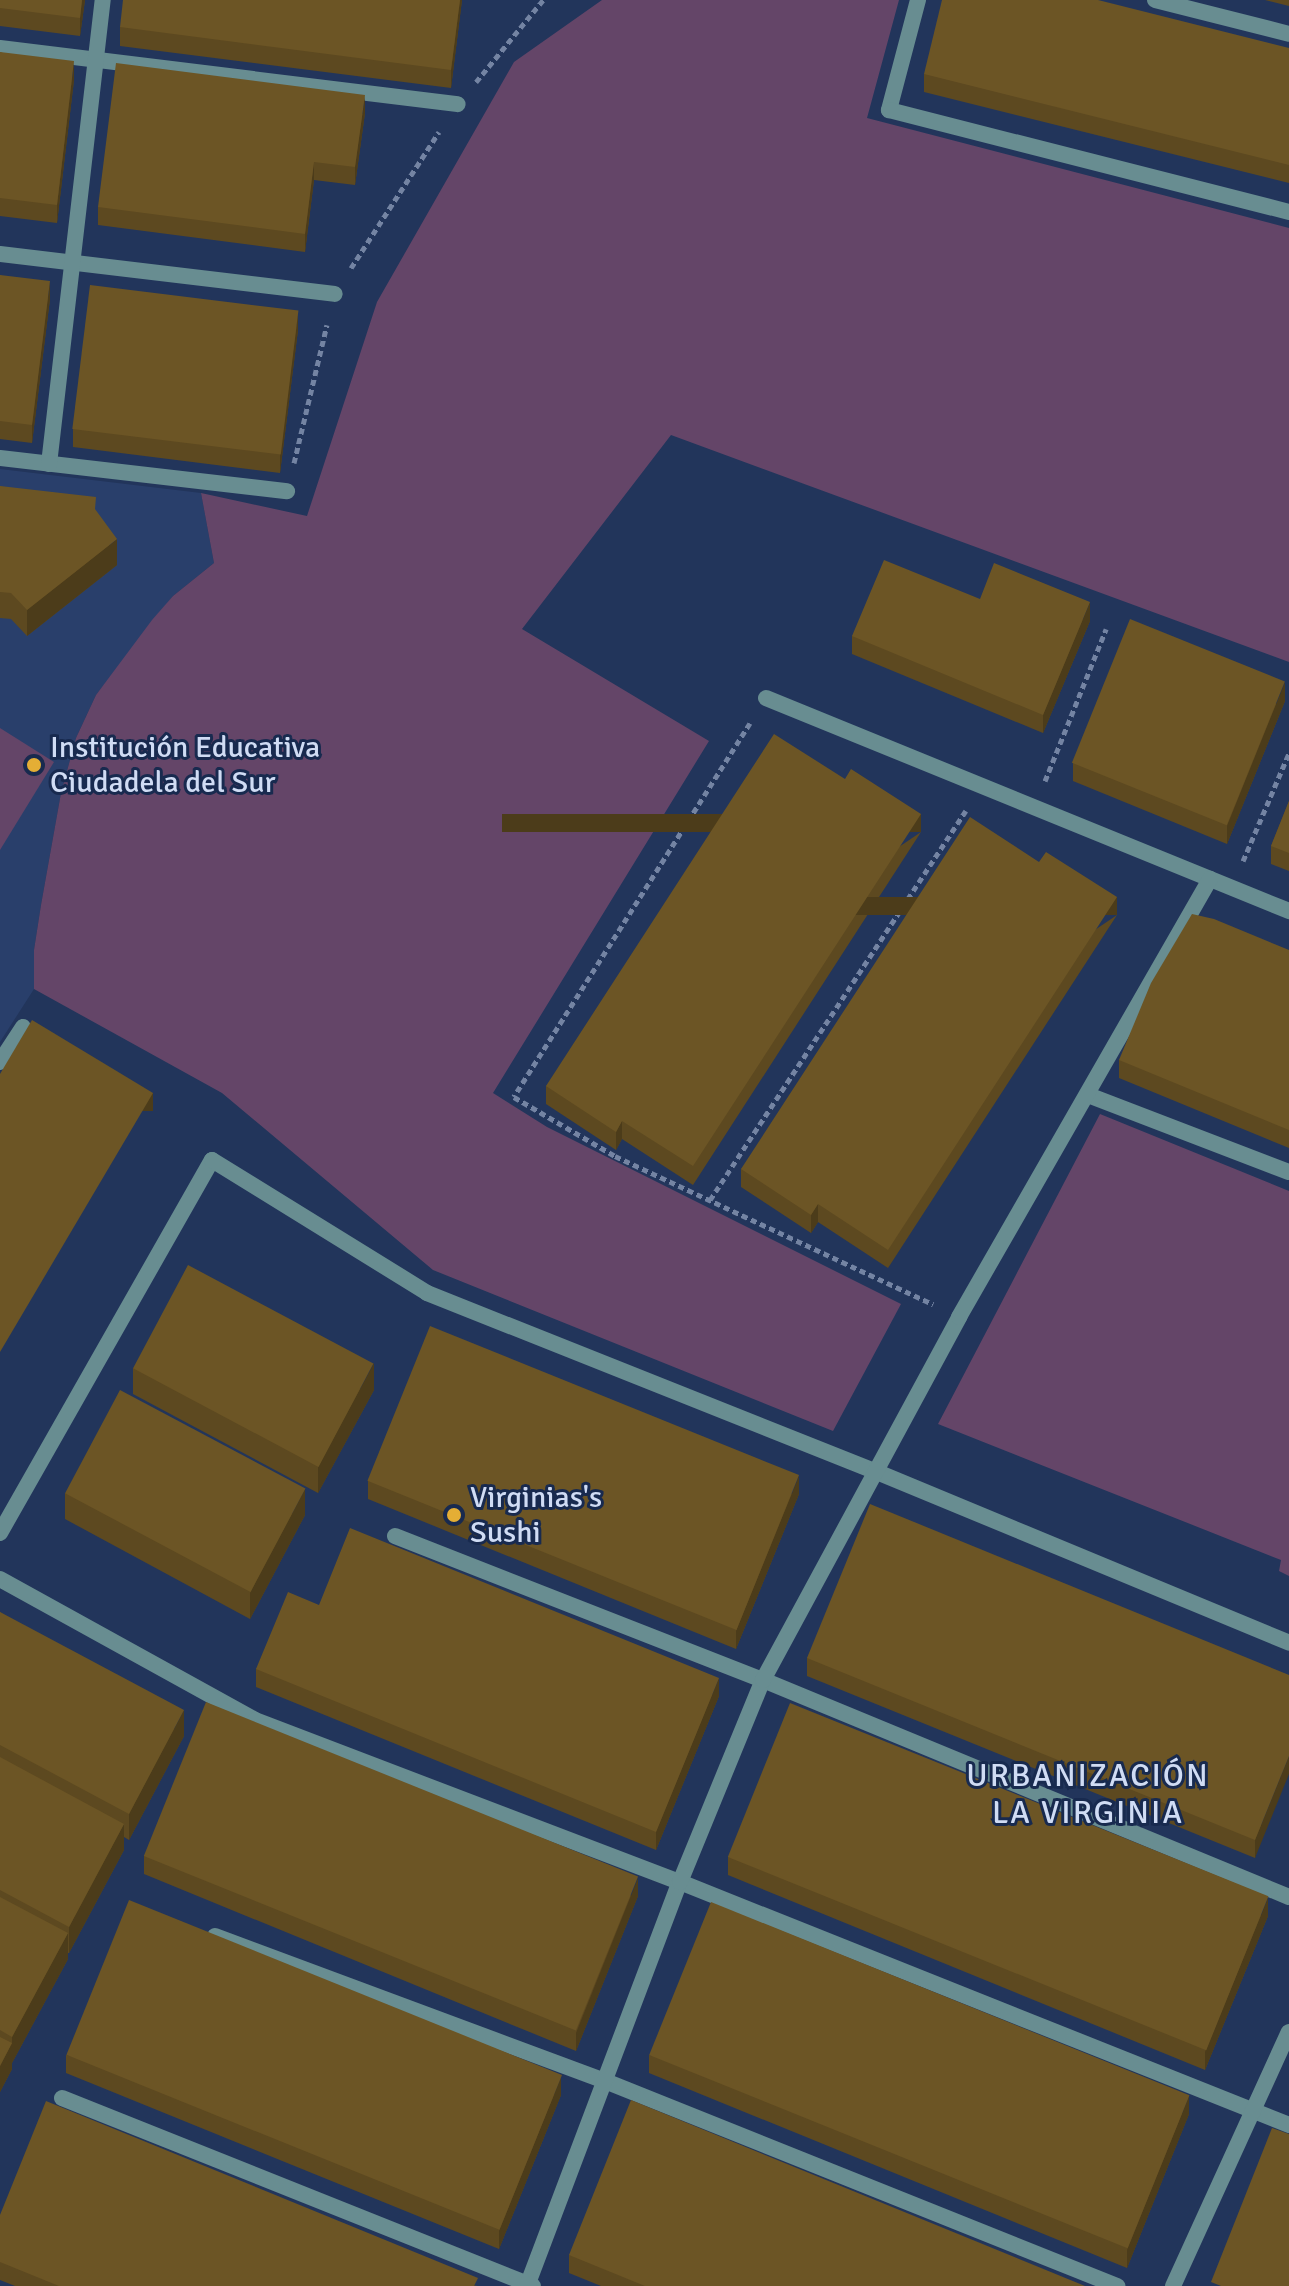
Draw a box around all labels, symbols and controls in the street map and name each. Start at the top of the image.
place label: Institución Educativa Ciudadela del Sur [50,730,320,800]
marker: Institución Educativa Ciudadela del Sur [25,756,43,774]
place label: Virginias's Sushi [470,1480,602,1550]
marker: Virginias's Sushi [445,1506,463,1524]
district label: URBANIZACIÓN LA VIRGINIA [966,1758,1210,1833]

